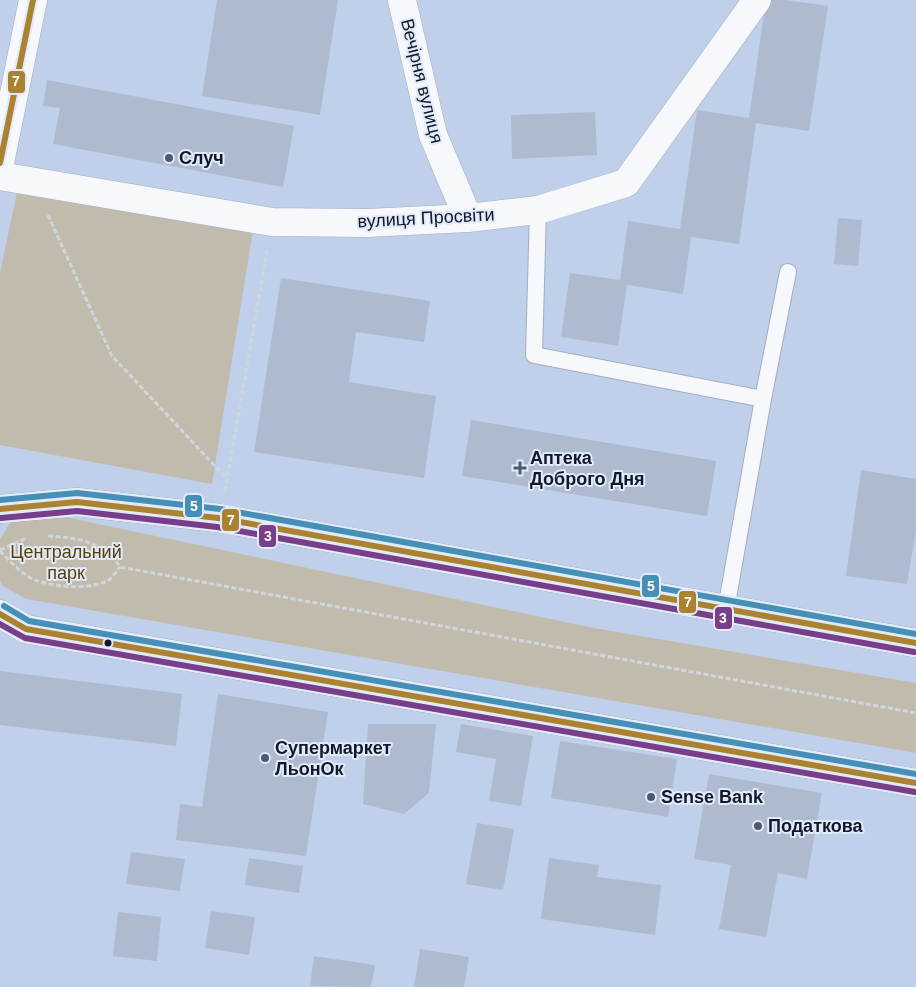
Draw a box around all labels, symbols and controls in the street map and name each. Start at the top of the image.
street label: Вечірня вулиця [397,17,447,145]
line badge: 7 [7,70,26,94]
text: 7 [12,73,20,89]
place label: Случ [179,148,224,168]
marker: Случ [163,152,175,164]
street label: вулиця Просвіти [357,204,495,232]
place label: Аптека Доброго Дня [530,448,645,489]
marker: Аптека Доброго Дня [514,462,526,474]
line badge: 5 [184,494,203,518]
text: 5 [190,498,198,514]
line badge: 7 [221,508,240,532]
text: 7 [227,512,235,528]
line badge: 3 [258,524,277,548]
text: 3 [264,528,272,544]
park label: Центральний парк [10,542,122,583]
line badge: 5 [641,574,660,598]
text: 5 [647,578,655,594]
line badge: 7 [678,590,697,614]
text: 7 [684,594,692,610]
line badge: 3 [714,606,733,630]
text: 3 [719,610,727,626]
unlabelled marker [103,638,113,648]
place label: Супермаркет ЛьонОк [275,738,392,779]
marker: Супермаркет ЛьонОк [259,752,271,764]
place label: Sense Bank [661,787,764,807]
marker: Sense Bank [645,791,657,803]
place label: Податкова [768,816,864,836]
marker: Податкова [752,820,764,832]

